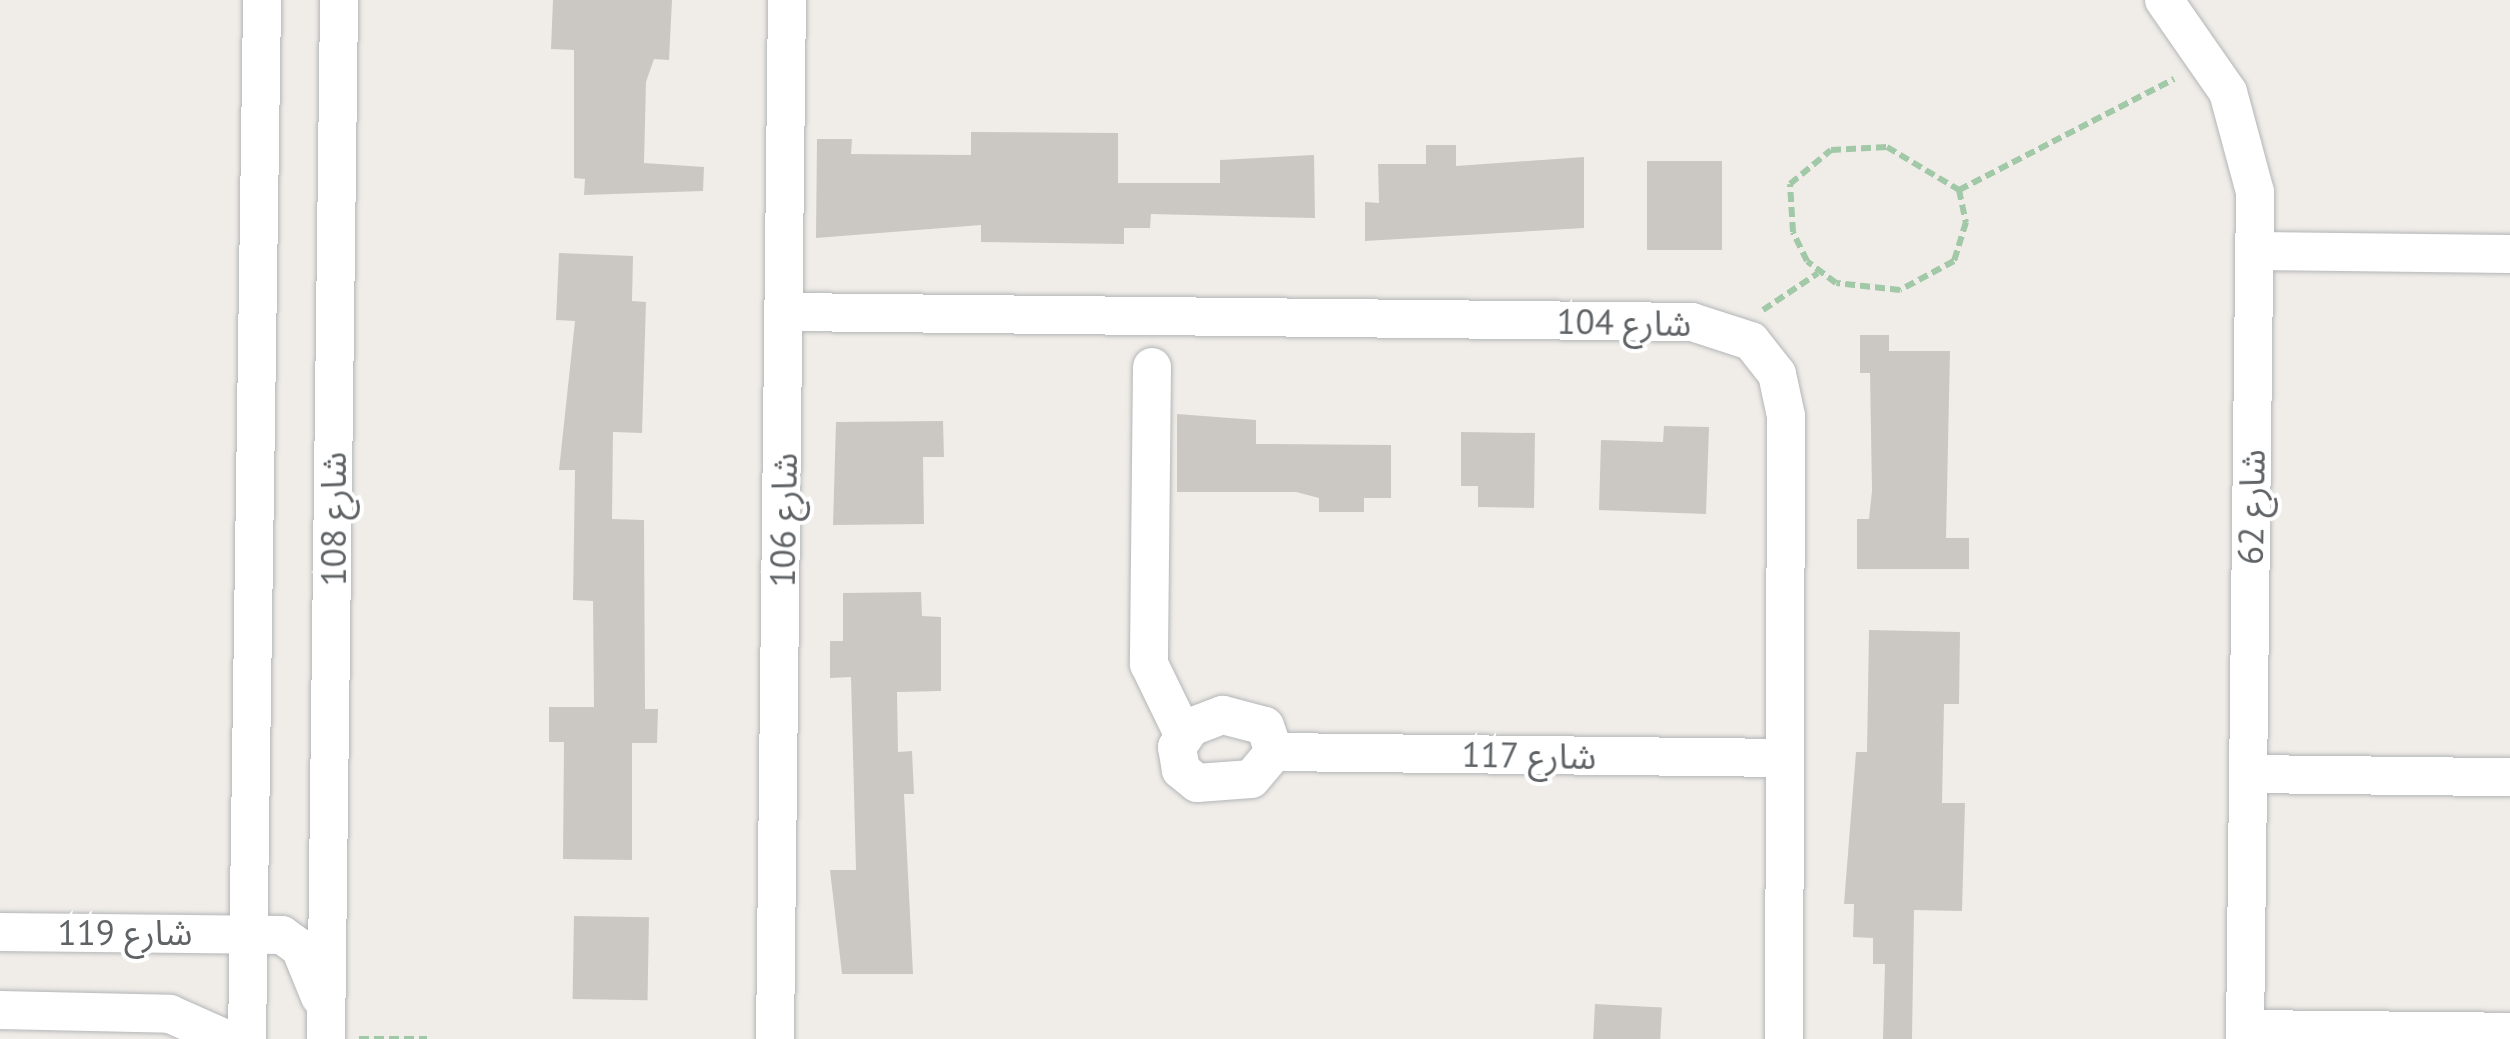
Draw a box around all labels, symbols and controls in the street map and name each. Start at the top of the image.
street label: شارع 104 [1556,300,1692,344]
street label: شارع 62 [2229,449,2273,565]
street label: شارع 108 [312,452,354,586]
street label: شارع 106 [761,452,805,588]
street label: شارع 117 [1461,733,1597,777]
street label: شارع 119 [58,911,192,953]

